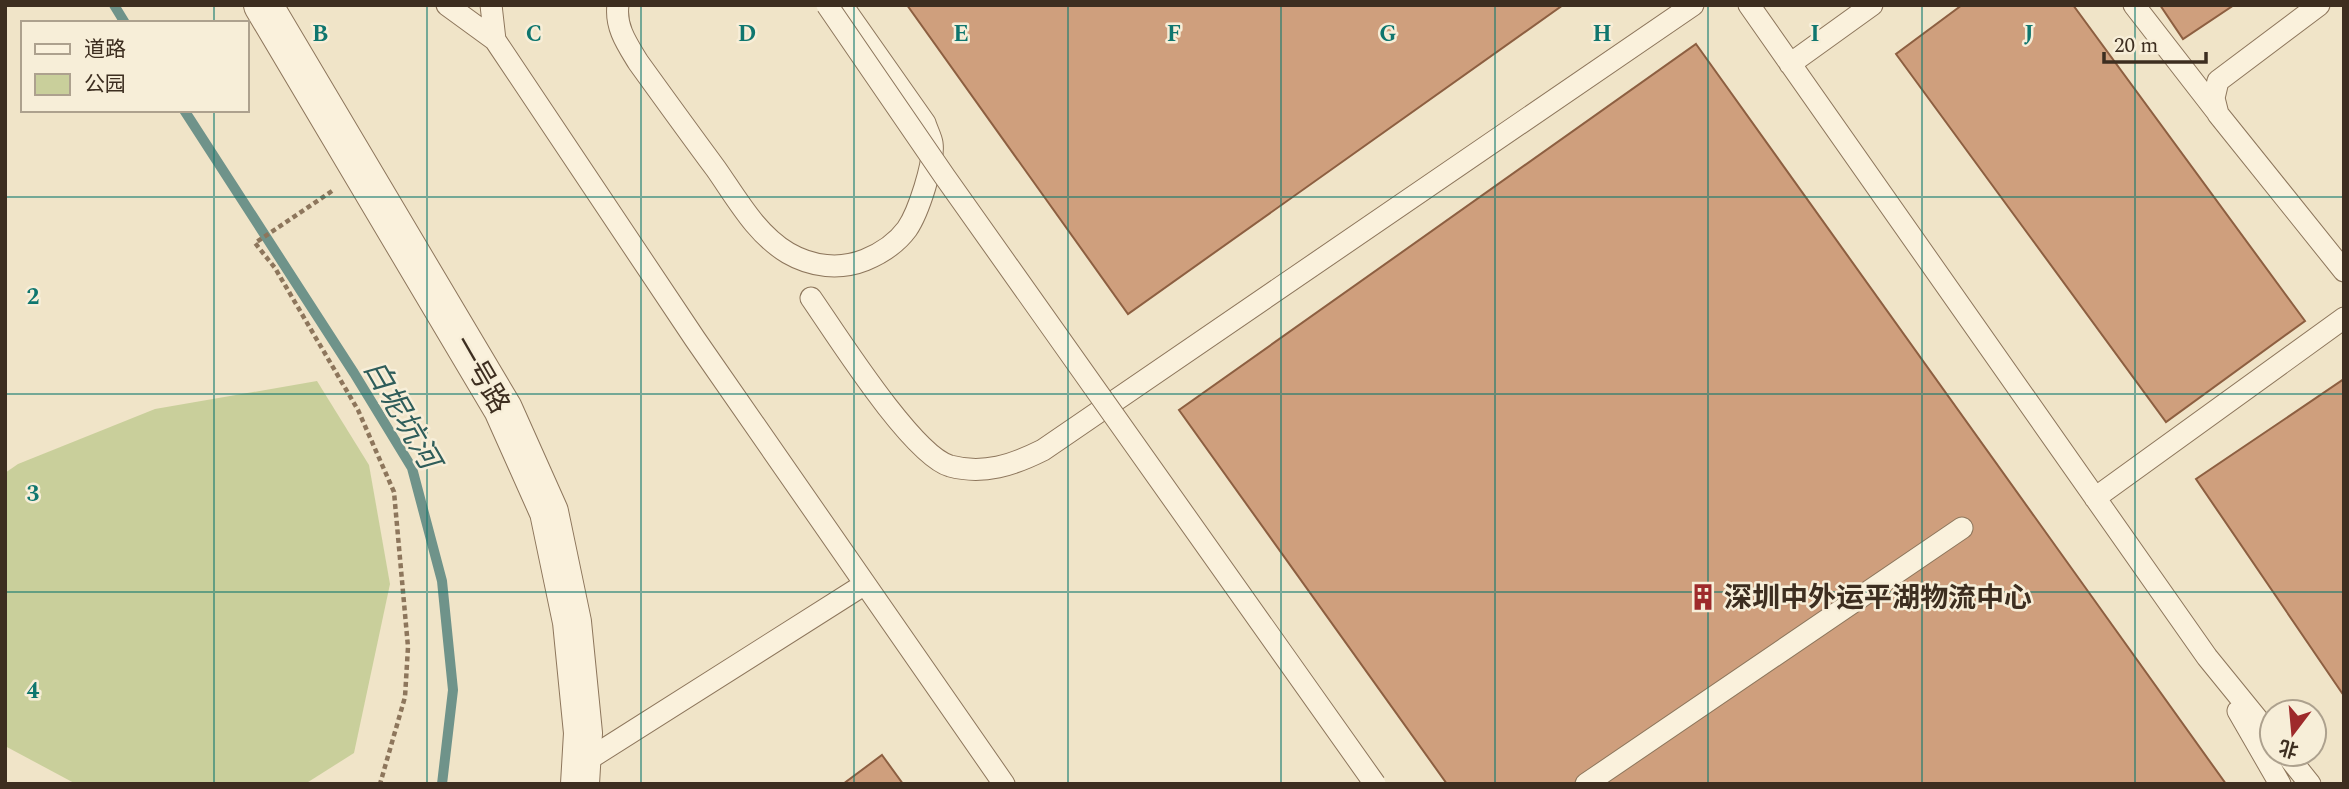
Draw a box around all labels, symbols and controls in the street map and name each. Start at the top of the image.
text: B [312,17,328,52]
text: C [526,17,542,52]
text: D [738,17,756,52]
text: E [953,17,969,52]
text: F [1167,17,1181,52]
text: G [1379,17,1397,52]
text: H [1592,17,1612,52]
text: I [1810,17,1820,52]
text: J [2024,17,2034,52]
legend [21,21,248,112]
scale bar [2104,21,2206,65]
text: 20 m [2114,30,2158,62]
text: 道路 [84,34,126,66]
text: 公园 [84,69,126,101]
text: 2 [27,280,40,315]
street label: 一号路 [441,328,520,422]
water label: 白坭坑河 [351,351,454,482]
text: 3 [27,477,40,512]
place label: 深圳中外运平湖物流中心 [1724,577,2032,620]
building icon: 深圳中外运平湖物流中心 [1688,582,1718,612]
text: 4 [27,674,40,709]
north arrow [2258,698,2328,768]
text: 北 [2276,731,2302,764]

